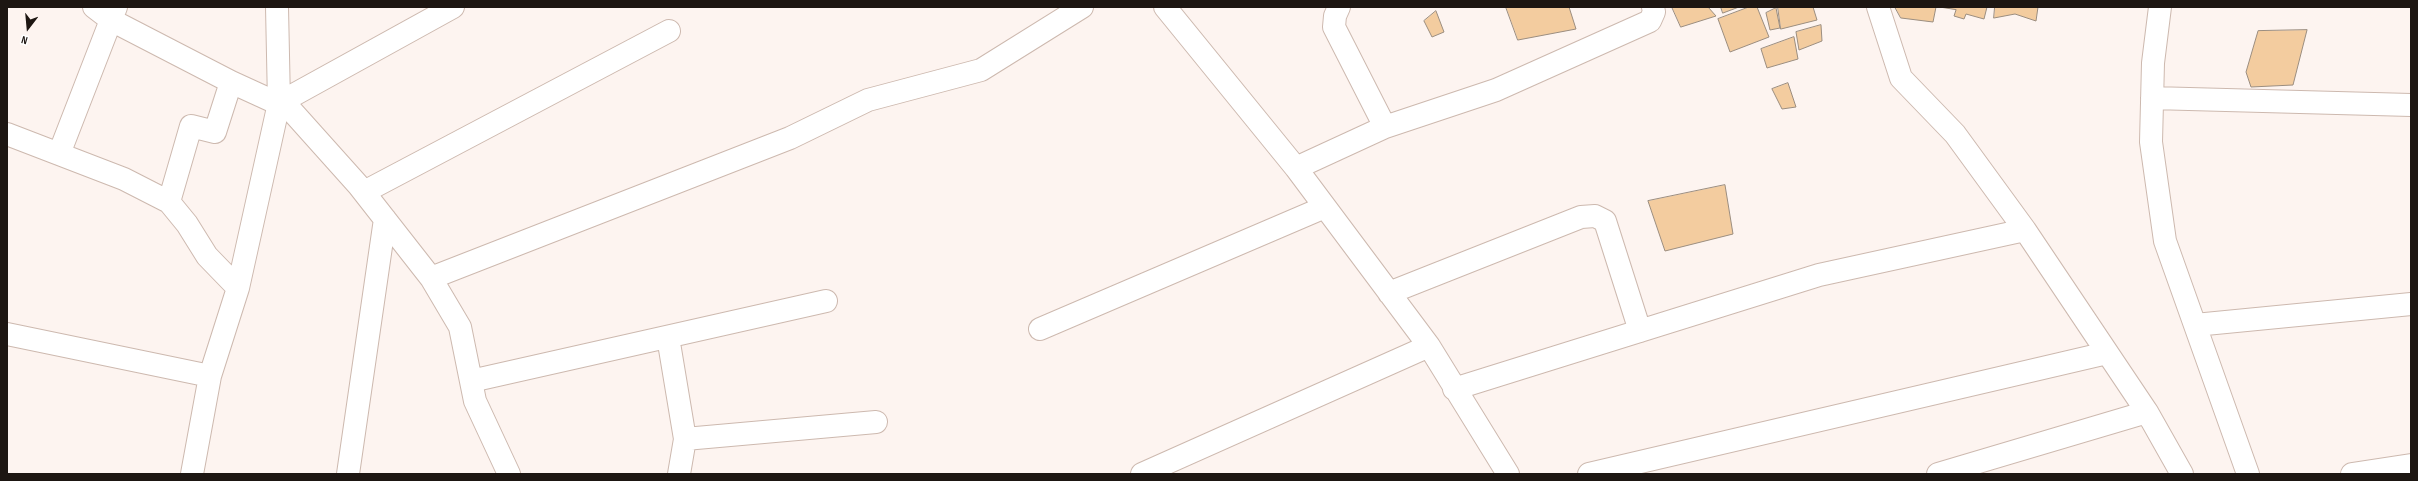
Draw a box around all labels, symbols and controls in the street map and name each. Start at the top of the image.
north arrow [8,8,48,48]
text: N [20,33,29,47]

